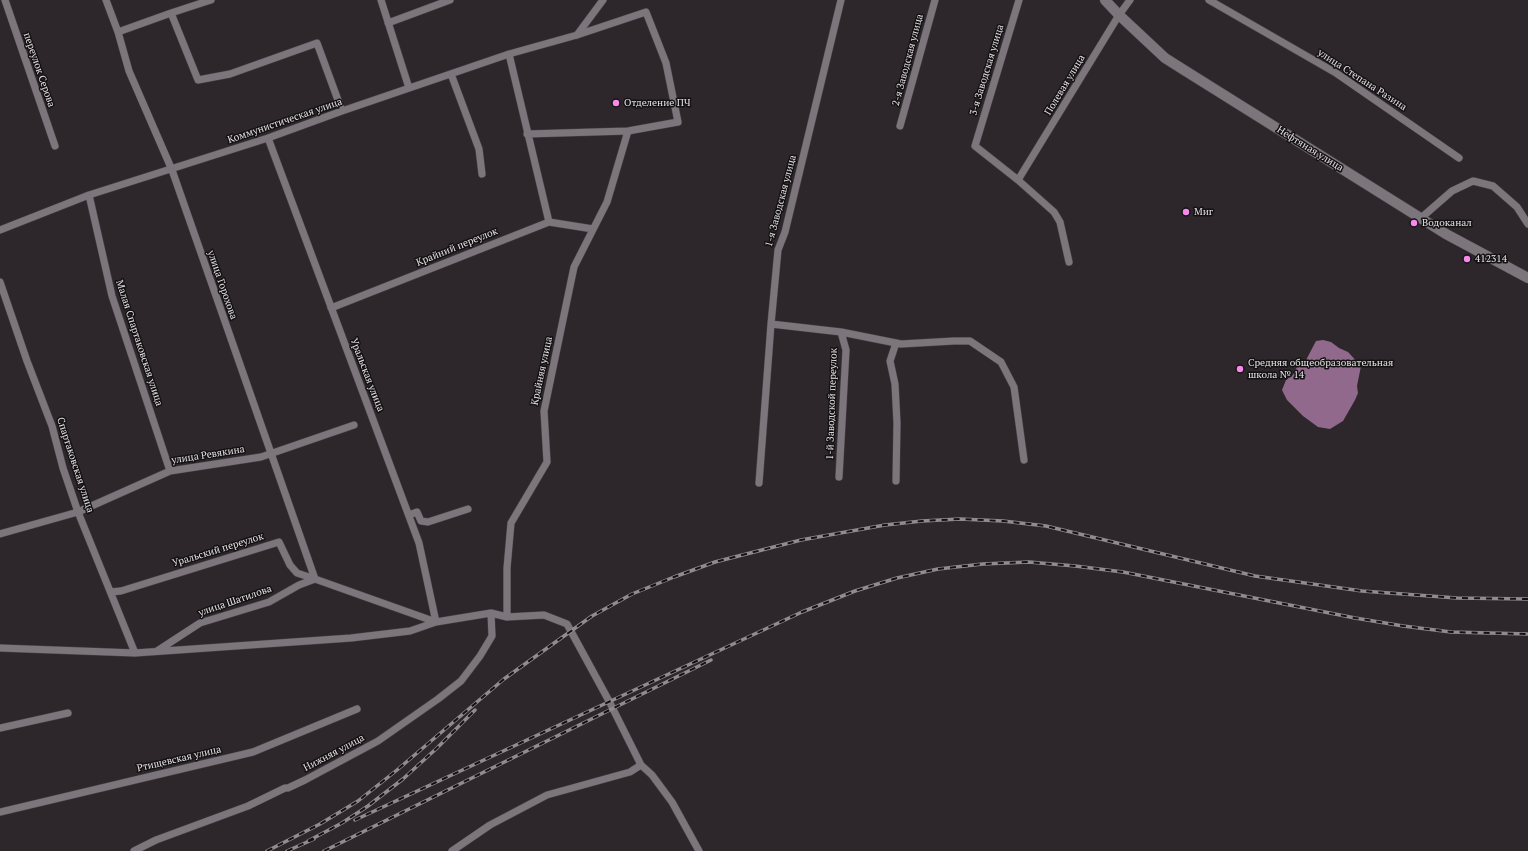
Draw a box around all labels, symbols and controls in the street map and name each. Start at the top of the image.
street label: 2-я Заводская улица [890,13,926,107]
street label: 3-я Заводская улица [967,23,1007,117]
street label: переулок Серова [21,31,57,109]
street label: улица Степана Разина [1315,47,1409,113]
street label: Полевая улица [1042,53,1088,117]
street label: Коммунистическая улица [226,96,344,146]
place label: Отделение ПЧ [624,97,690,109]
marker: Отделение ПЧ [611,98,621,108]
street label: Нефтяная улица [1275,124,1345,174]
street label: 1-я Заводская улица [763,154,799,248]
place label: Миг [1194,206,1213,218]
marker: Миг [1181,207,1191,217]
place label: Водоканал [1422,217,1472,229]
marker: Водоканал [1409,218,1419,228]
street label: Крайний переулок [414,225,500,269]
street label: улица Горохова [205,249,239,321]
place label: 412314 [1475,253,1507,265]
marker: 412314 [1462,254,1472,264]
street label: Малая Спартаковская улица [113,279,165,407]
street label: Крайняя улица [529,336,555,406]
street label: Уральская улица [348,337,386,413]
street label: 1-й Заводской переулок [824,348,840,460]
place label: Средняя общеобразовательная школа № 14 [1248,357,1393,380]
marker: Средняя общеобразовательная школа № 14 [1235,364,1245,374]
street label: Спартаковская улица [54,416,96,514]
street label: улица Ревякина [171,443,245,467]
street label: Уральский переулок [171,530,265,570]
street label: улица Шатилова [197,583,273,619]
street label: Нижняя улица [301,732,367,774]
street label: Ртищевская улица [136,743,222,775]

